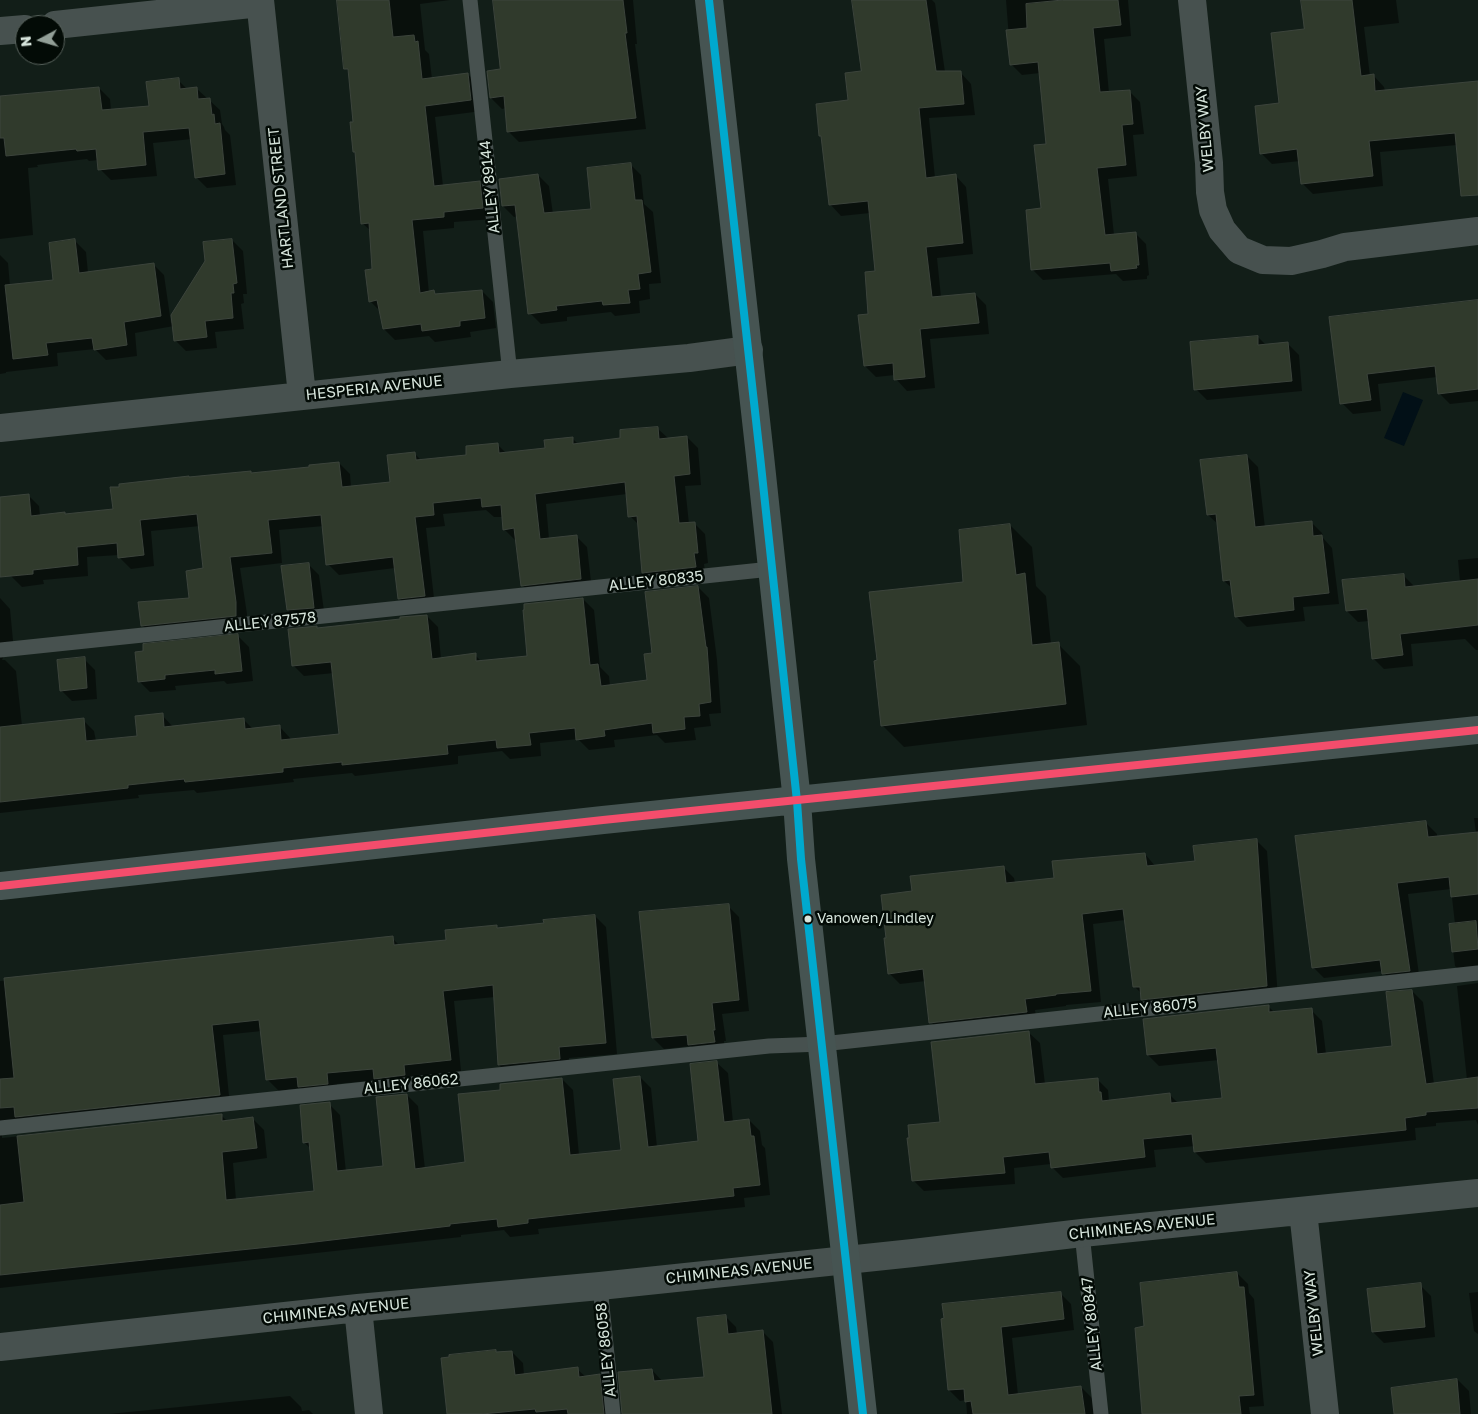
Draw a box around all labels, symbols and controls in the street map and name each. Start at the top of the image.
north arrow [15,15,65,65]
text: N [17,35,35,48]
street label: WELBY WAY [1192,85,1218,173]
street label: HARTLAND STREET [265,126,297,270]
street label: ALLEY 89144 [476,140,504,234]
street label: HESPERIA AVENUE [305,372,443,404]
street label: ALLEY 80835 [608,567,704,595]
street label: ALLEY 87578 [223,608,317,636]
place label: Vanowen/Lindley [817,911,934,927]
marker: Vanowen/Lindley [803,914,813,924]
street label: ALLEY 86075 [1102,994,1198,1022]
street label: ALLEY 86062 [363,1070,459,1098]
street label: CHIMINEAS AVENUE [1068,1210,1216,1244]
street label: CHIMINEAS AVENUE [665,1254,813,1288]
street label: WELBY WAY [1301,1269,1327,1357]
street label: ALLEY 80847 [1078,1276,1106,1372]
street label: CHIMINEAS AVENUE [262,1294,410,1328]
street label: ALLEY 86058 [592,1302,620,1398]

